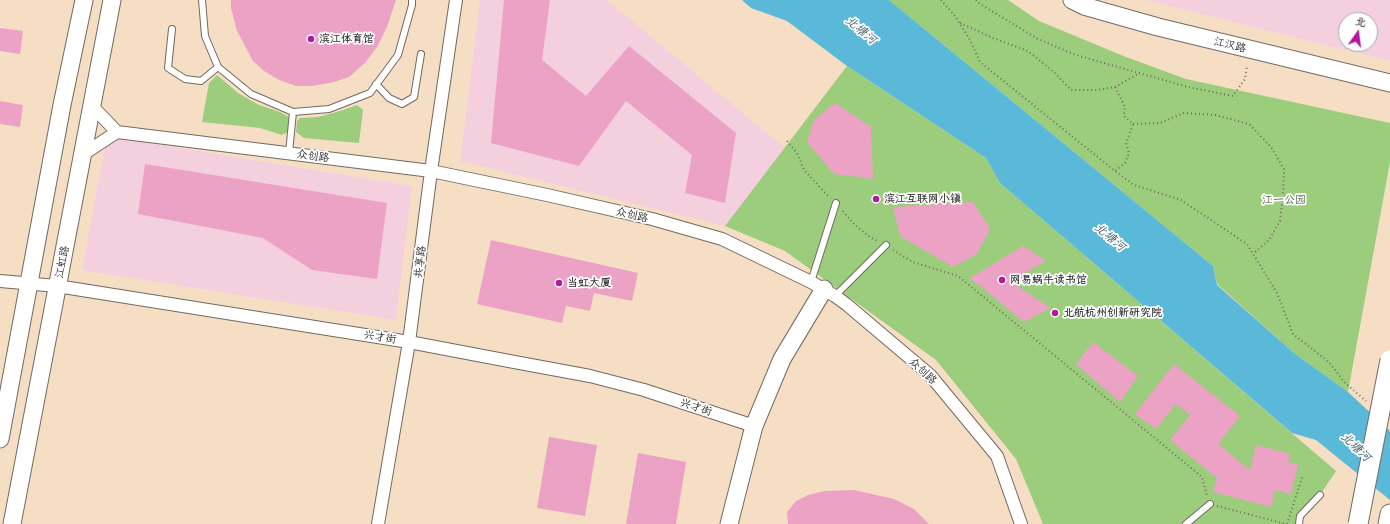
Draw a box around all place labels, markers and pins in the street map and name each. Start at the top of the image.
place label: 滨江体育馆 [319,32,374,46]
marker: 滨江体育馆 [306,34,316,44]
place label: 滨江互联网小镇 [884,192,961,206]
marker: 滨江互联网小镇 [871,194,881,204]
place label: 网易蜗牛读书馆 [1010,273,1087,287]
marker: 网易蜗牛读书馆 [997,275,1007,285]
place label: 当虹大厦 [567,276,611,290]
marker: 当虹大厦 [554,278,564,288]
place label: 北航杭州创新研究院 [1063,306,1162,320]
marker: 北航杭州创新研究院 [1050,308,1060,318]

